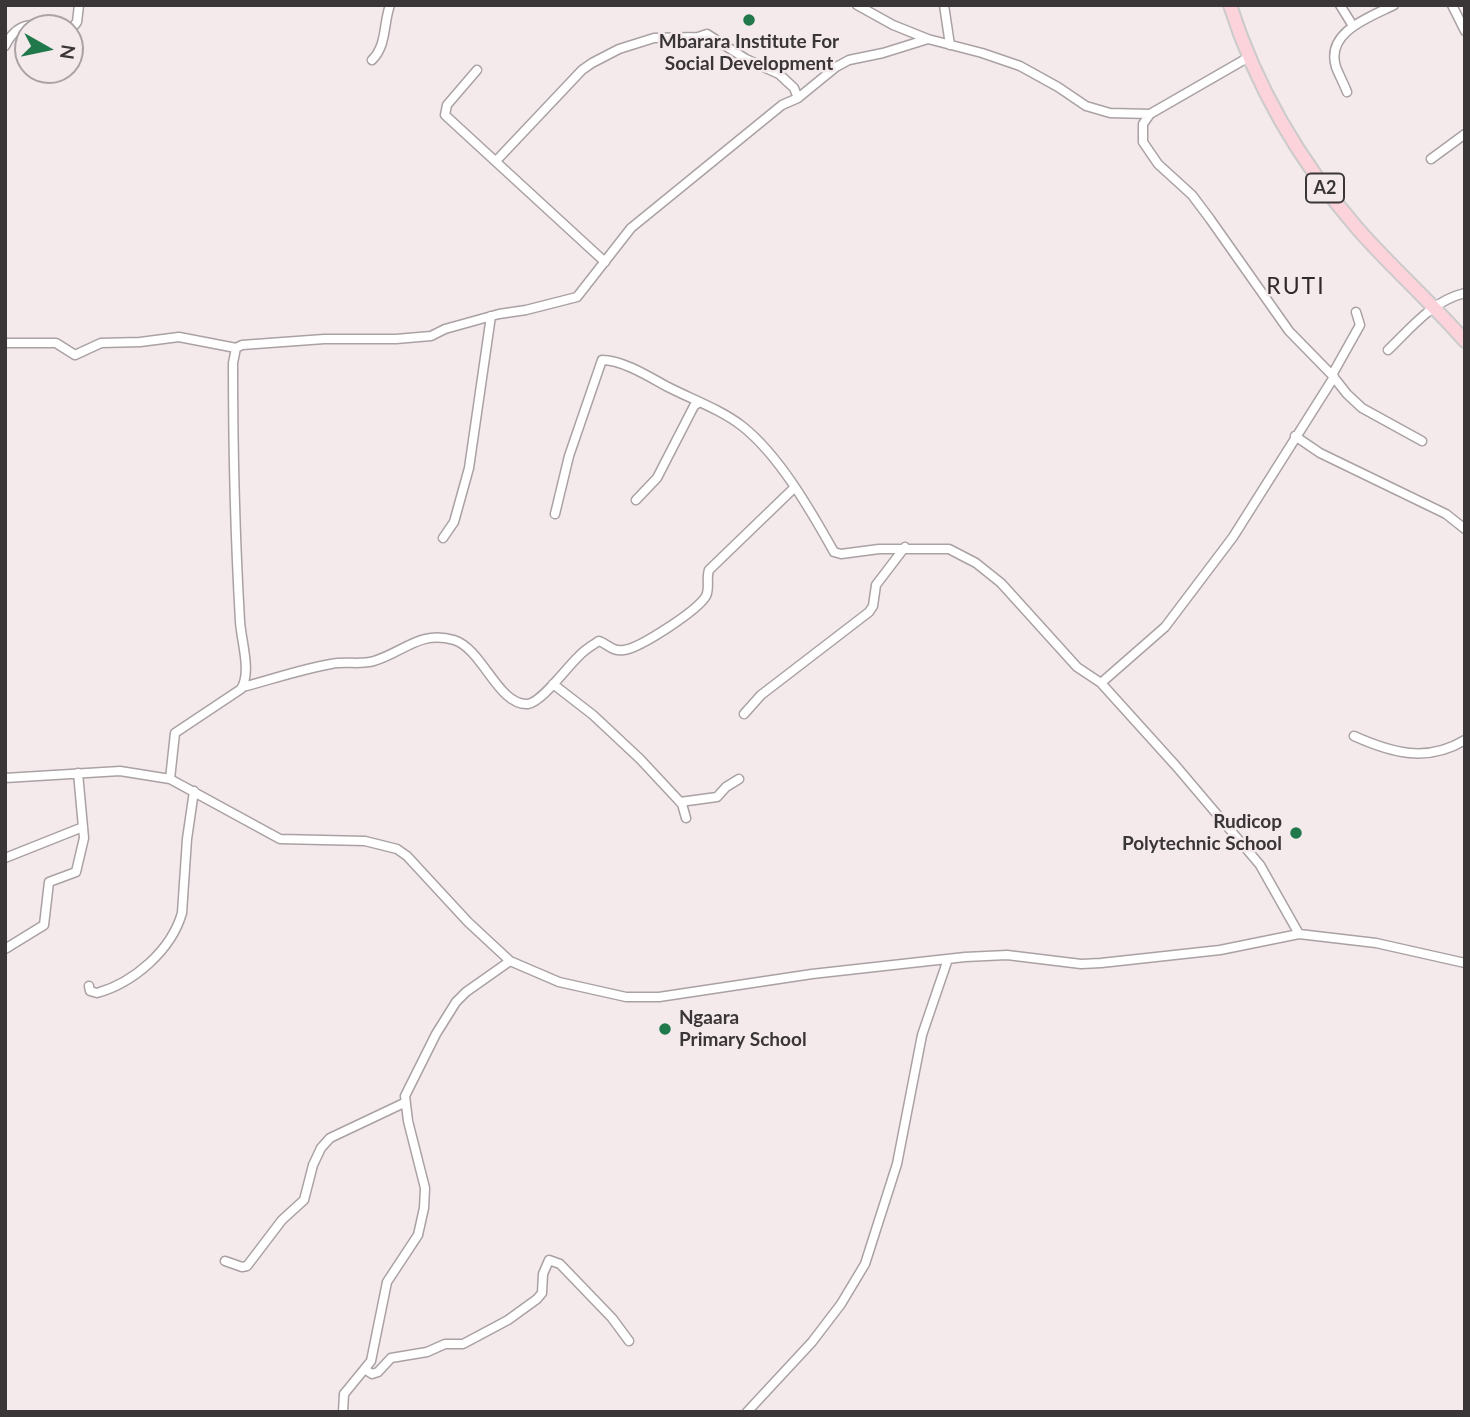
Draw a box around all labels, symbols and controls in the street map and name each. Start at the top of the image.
marker: Mbarara Institute For Social Development [741,12,757,28]
north arrow [14,14,84,84]
place label: Mbarara Institute For Social Development [659,31,839,75]
text: N [56,43,81,61]
road number: A2 [1306,174,1344,202]
district label: RUTI [1267,273,1325,301]
place label: Rudicop Polytechnic School [1122,811,1282,855]
marker: Rudicop Polytechnic School [1288,825,1304,841]
place label: Ngaara Primary School [679,1007,807,1051]
marker: Ngaara Primary School [657,1021,673,1037]

